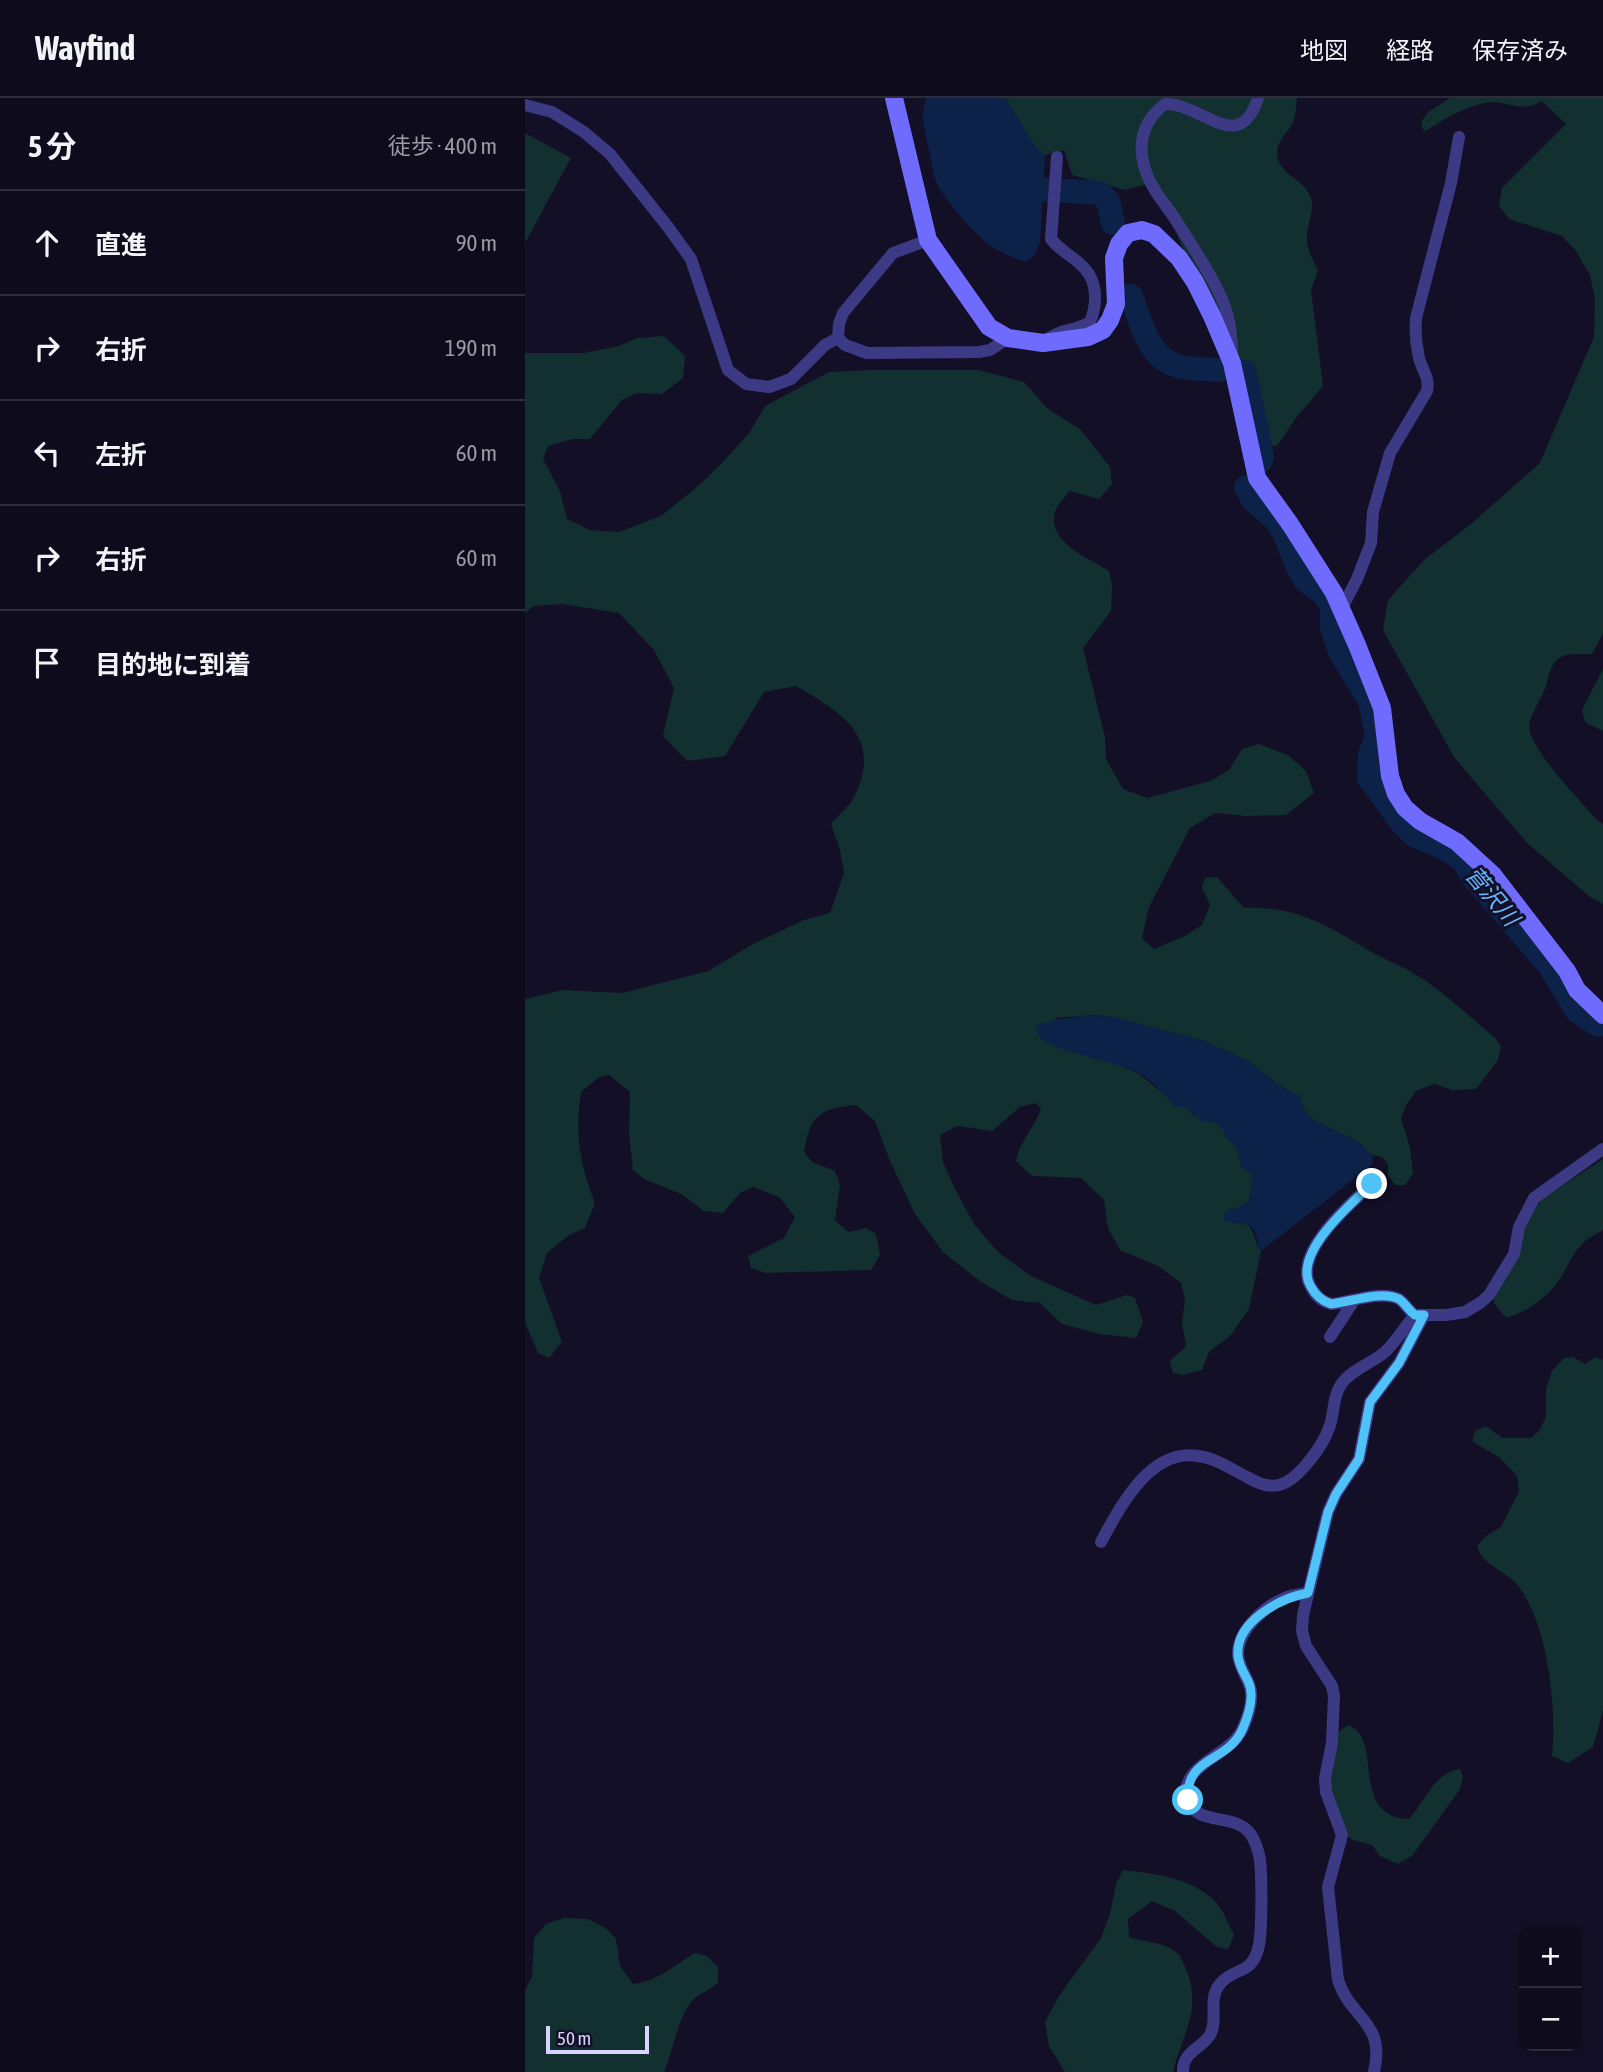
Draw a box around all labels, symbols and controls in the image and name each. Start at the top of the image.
text: Wayfind [35,29,135,67]
text: 地図 [1300,37,1348,64]
text: 経路 [1386,37,1434,64]
text: 保存済み [1472,37,1568,64]
text: 5 分 [28,129,76,163]
text: 徒歩 · 400 m [388,133,497,159]
icon: ahead [28,224,66,262]
text: 直進 [95,230,147,260]
text: 90 m [456,230,497,256]
icon: right [28,329,66,367]
text: 右折 [95,335,147,365]
text: 190 m [445,335,497,361]
icon: left [28,434,66,472]
text: 左折 [95,440,147,470]
text: 60 m [456,440,497,466]
icon: right [28,539,66,577]
text: 右折 [95,545,147,575]
text: 60 m [456,545,497,571]
icon: arrive [28,644,66,682]
text: 目的地に到着 [95,650,251,680]
water label: 菅沢川 [1460,861,1526,933]
route end [1356,1168,1387,1199]
route start [1172,1784,1203,1815]
map controls [1519,1925,1582,2051]
button: + [1519,1925,1582,1988]
button: − [1519,1988,1582,2051]
scale bar [546,2023,649,2055]
text: 50 m [557,2027,591,2049]

